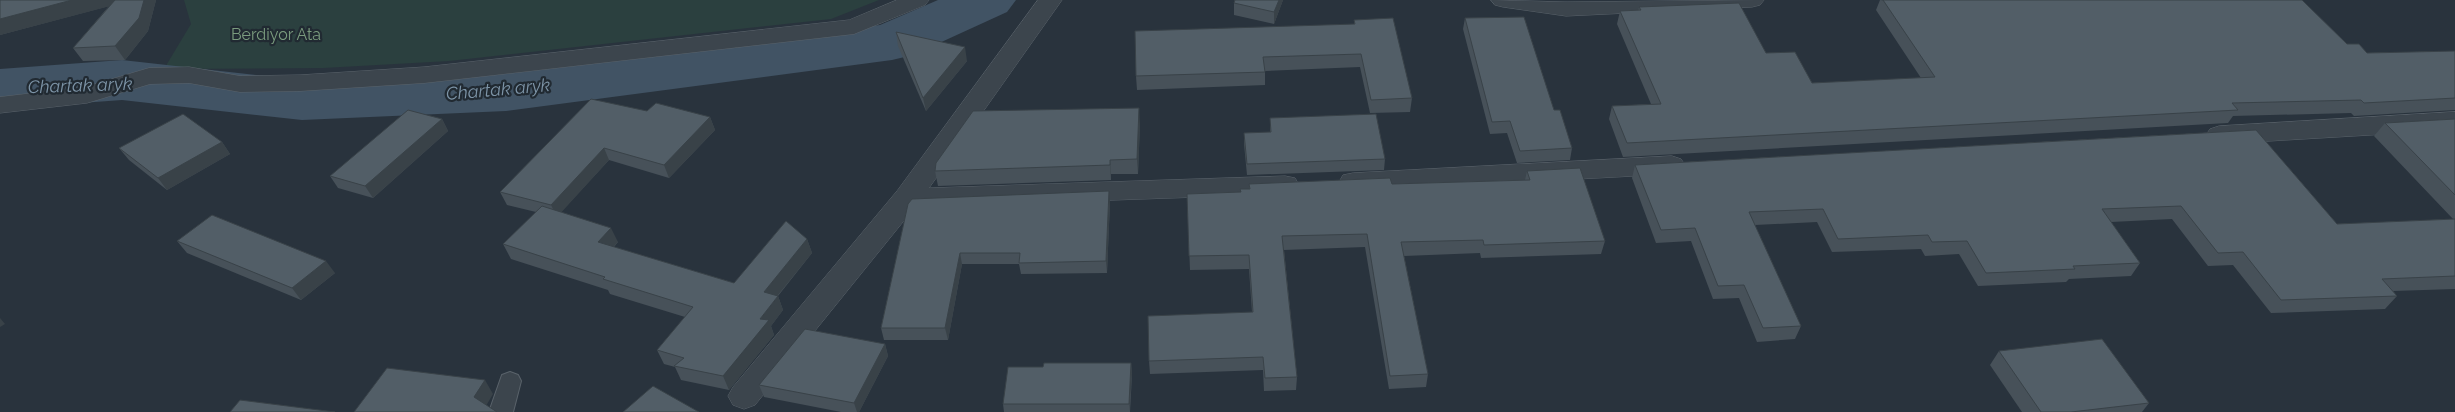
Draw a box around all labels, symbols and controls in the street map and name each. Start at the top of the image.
park label: Berdiyor Ata [231,25,321,44]
water label: Chartak aryk [27,73,133,97]
water label: Chartak aryk [445,74,551,104]

